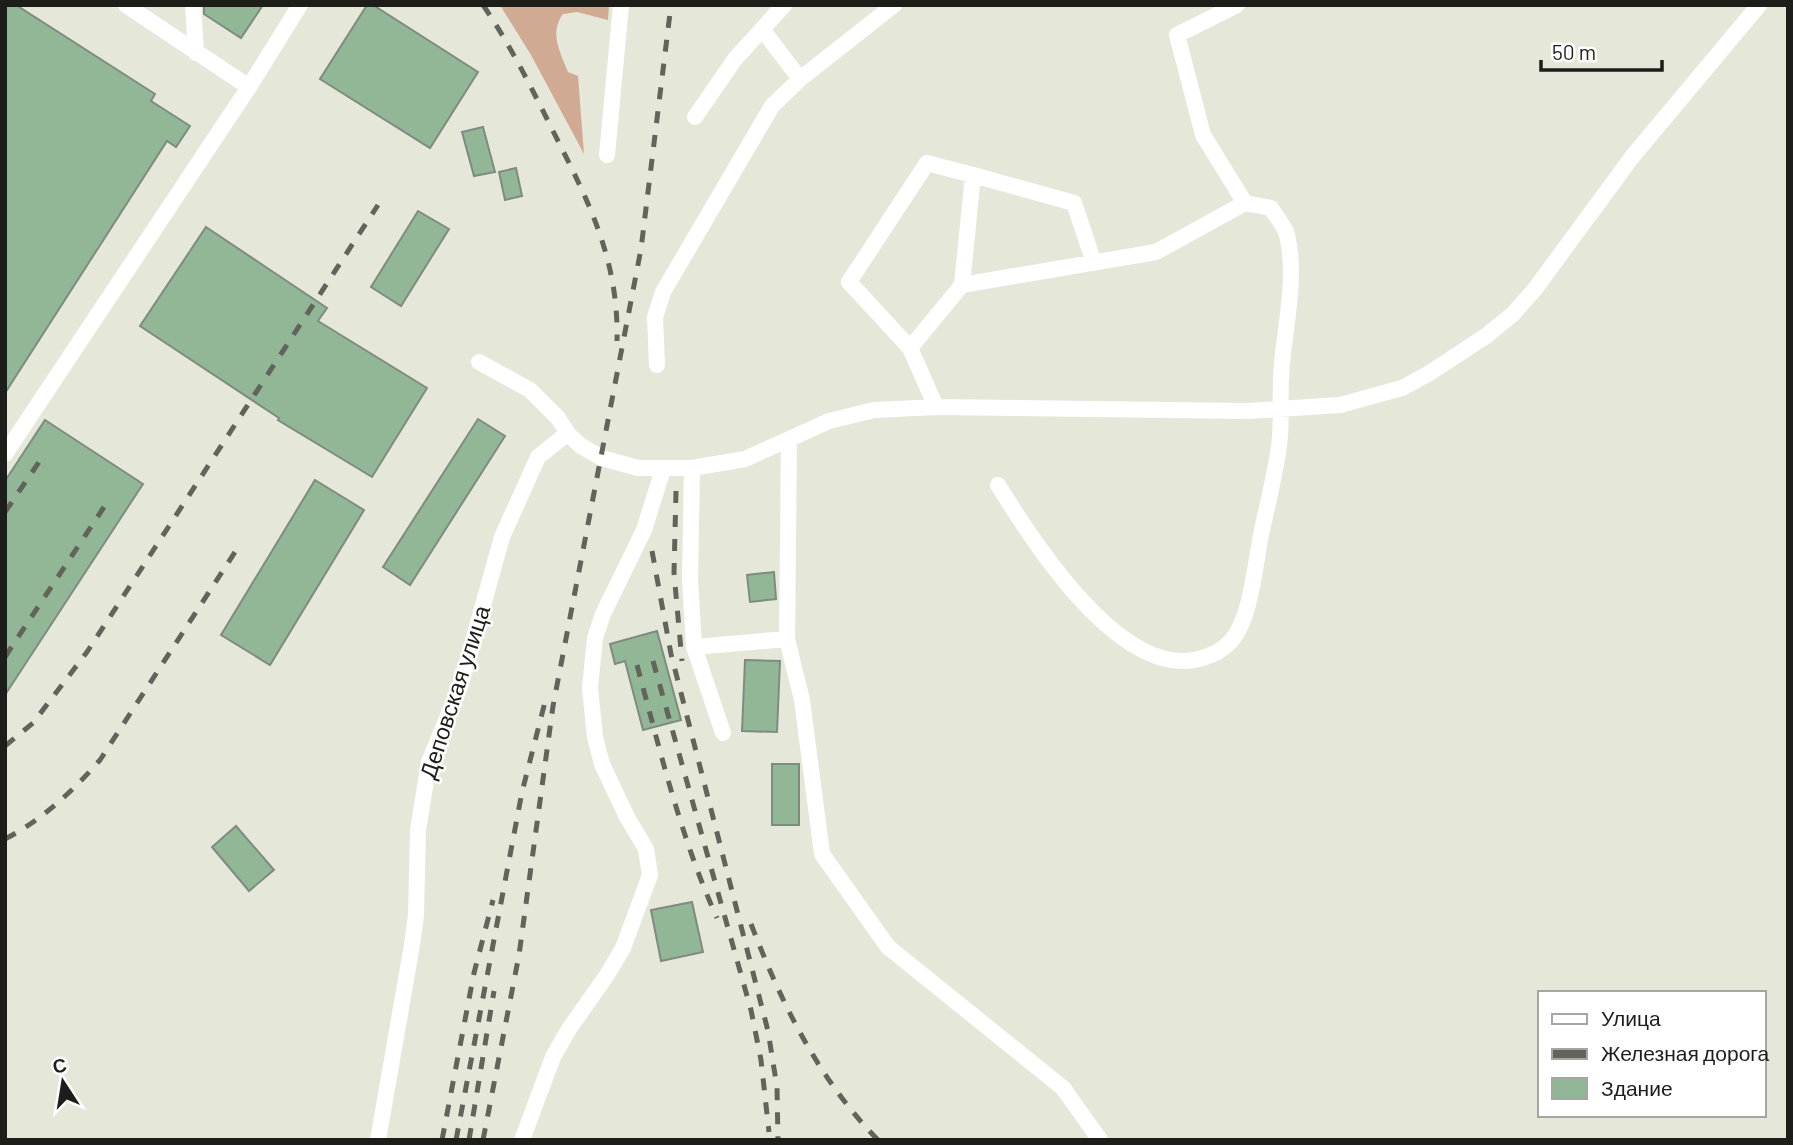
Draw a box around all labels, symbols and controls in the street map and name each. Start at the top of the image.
scale bar [1541,28,1662,72]
text: 50 m [1552,39,1596,64]
street label: Деповская улица [413,601,495,782]
legend [1538,991,1765,1117]
text: Улица [1601,1005,1661,1030]
text: Железная дорога [1601,1040,1770,1065]
north arrow [28,1047,98,1117]
text: С [50,1052,69,1078]
text: Здание [1601,1075,1673,1100]

